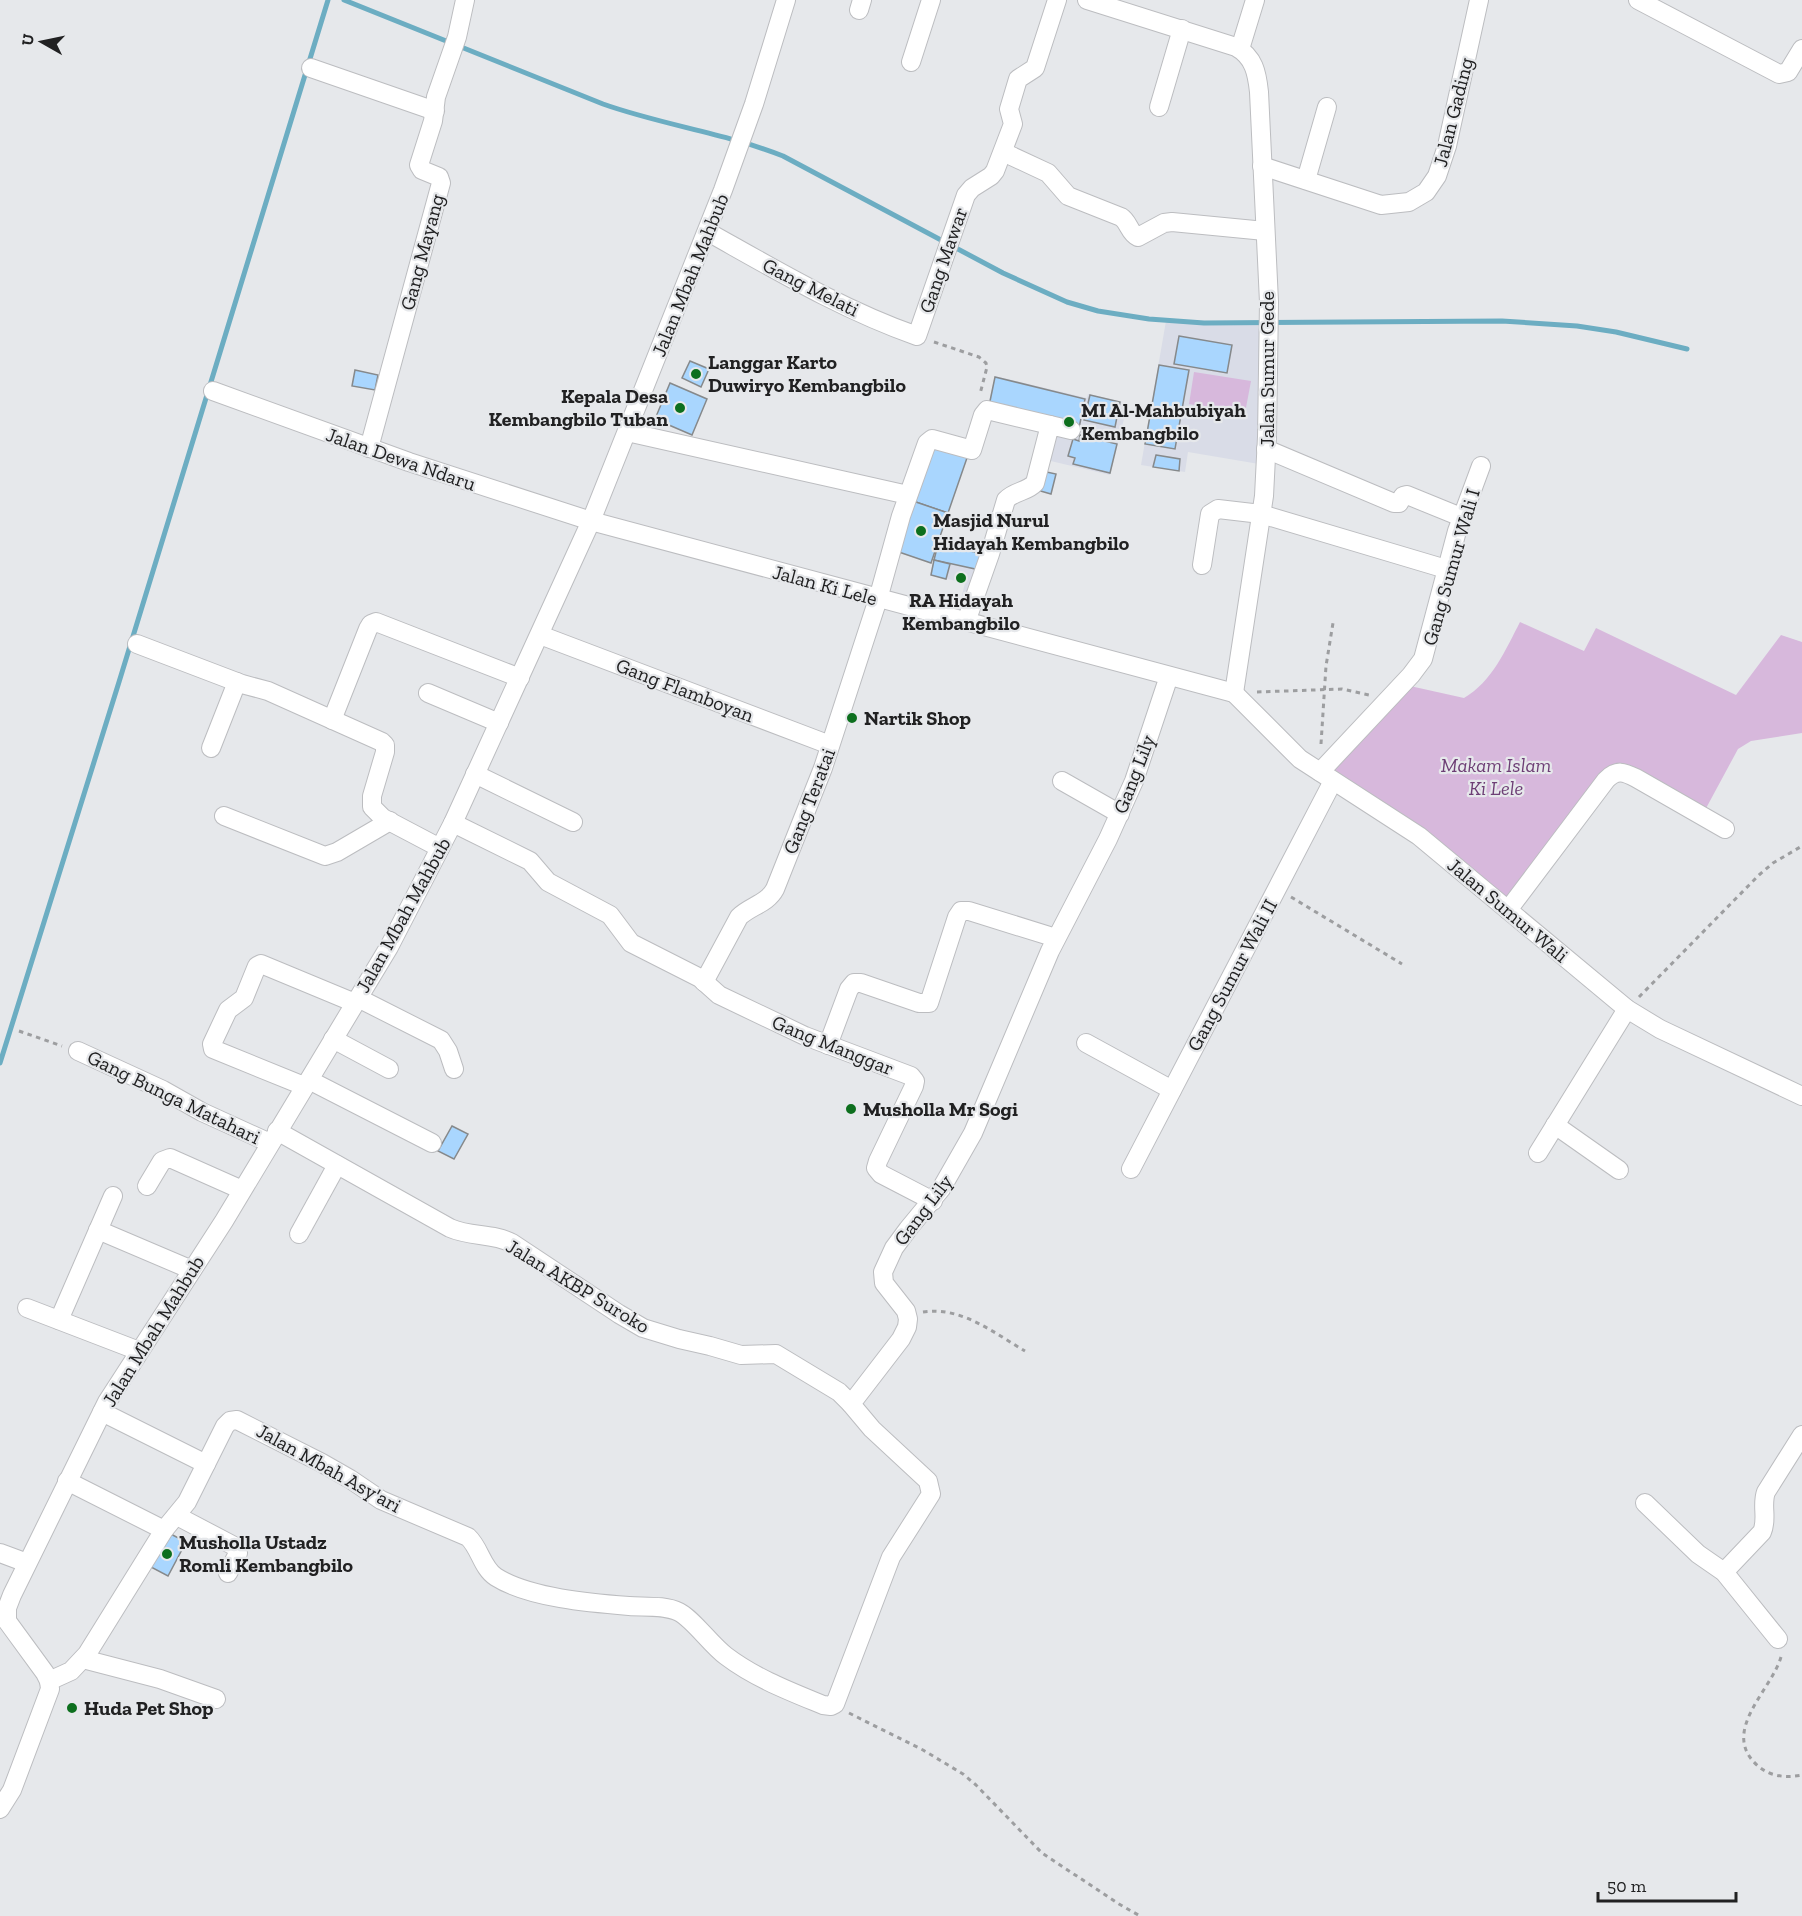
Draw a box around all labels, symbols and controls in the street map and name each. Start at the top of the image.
north arrow [12,12,72,72]
text: U [17,32,38,47]
street label: Jalan Gading [1428,55,1478,169]
street label: Jalan Mbah Mahbub [646,190,734,360]
street label: Gang Mayang [395,191,449,313]
street label: Gang Mawar [914,204,972,316]
street label: Gang Melati [759,252,864,322]
street label: Jalan Sumur Gede [1255,291,1279,447]
place label: Langgar Karto Duwiryo Kembangbilo [708,350,906,397]
marker: Langgar Karto Duwiryo Kembangbilo [689,367,703,381]
place label: Kepala Desa Kembangbilo Tuban [489,384,668,431]
place label: MI Al-Mahbubiyah Kembangbilo [1081,398,1246,445]
marker: Kepala Desa Kembangbilo Tuban [673,401,687,415]
marker: MI Al-Mahbubiyah Kembangbilo [1062,415,1076,429]
street label: Jalan Dewa Ndaru [323,422,479,496]
street label: Gang Sumur Wali I [1417,486,1485,648]
place label: Masjid Nurul Hidayah Kembangbilo [933,508,1130,555]
marker: Masjid Nurul Hidayah Kembangbilo [914,524,928,538]
street label: Jalan Ki Lele [770,560,880,610]
marker: RA Hidayah Kembangbilo [954,571,968,585]
place label: RA Hidayah Kembangbilo [902,588,1021,635]
street label: Gang Flamboyan [613,653,758,728]
place label: Nartik Shop [864,706,971,730]
marker: Nartik Shop [845,711,859,725]
street label: Gang Lily [1108,731,1160,817]
street label: Gang Teratai [778,744,840,857]
park label: Makam Islam Ki Lele [1441,753,1552,800]
street label: Jalan Mbah Mahbub [350,833,456,997]
street label: Jalan Sumur Wali [1443,853,1573,968]
street label: Gang Sumur Wali II [1182,895,1282,1055]
street label: Gang Manggar [769,1010,897,1080]
street label: Gang Bunga Matahari [84,1045,265,1149]
place label: Musholla Mr Sogi [863,1097,1018,1121]
marker: Musholla Mr Sogi [844,1102,858,1116]
street label: Gang Lily [889,1169,958,1250]
street label: Jalan AKBP Suroko [502,1234,654,1338]
street label: Jalan Mbah Mahbub [97,1251,209,1411]
street label: Jalan Mbah Asy'ari [253,1418,406,1518]
place label: Musholla Ustadz Romli Kembangbilo [179,1530,354,1577]
marker: Musholla Ustadz Romli Kembangbilo [160,1547,174,1561]
place label: Huda Pet Shop [84,1696,213,1720]
marker: Huda Pet Shop [65,1701,79,1715]
scale bar [1598,1865,1736,1903]
text: 50 m [1607,1875,1647,1897]

